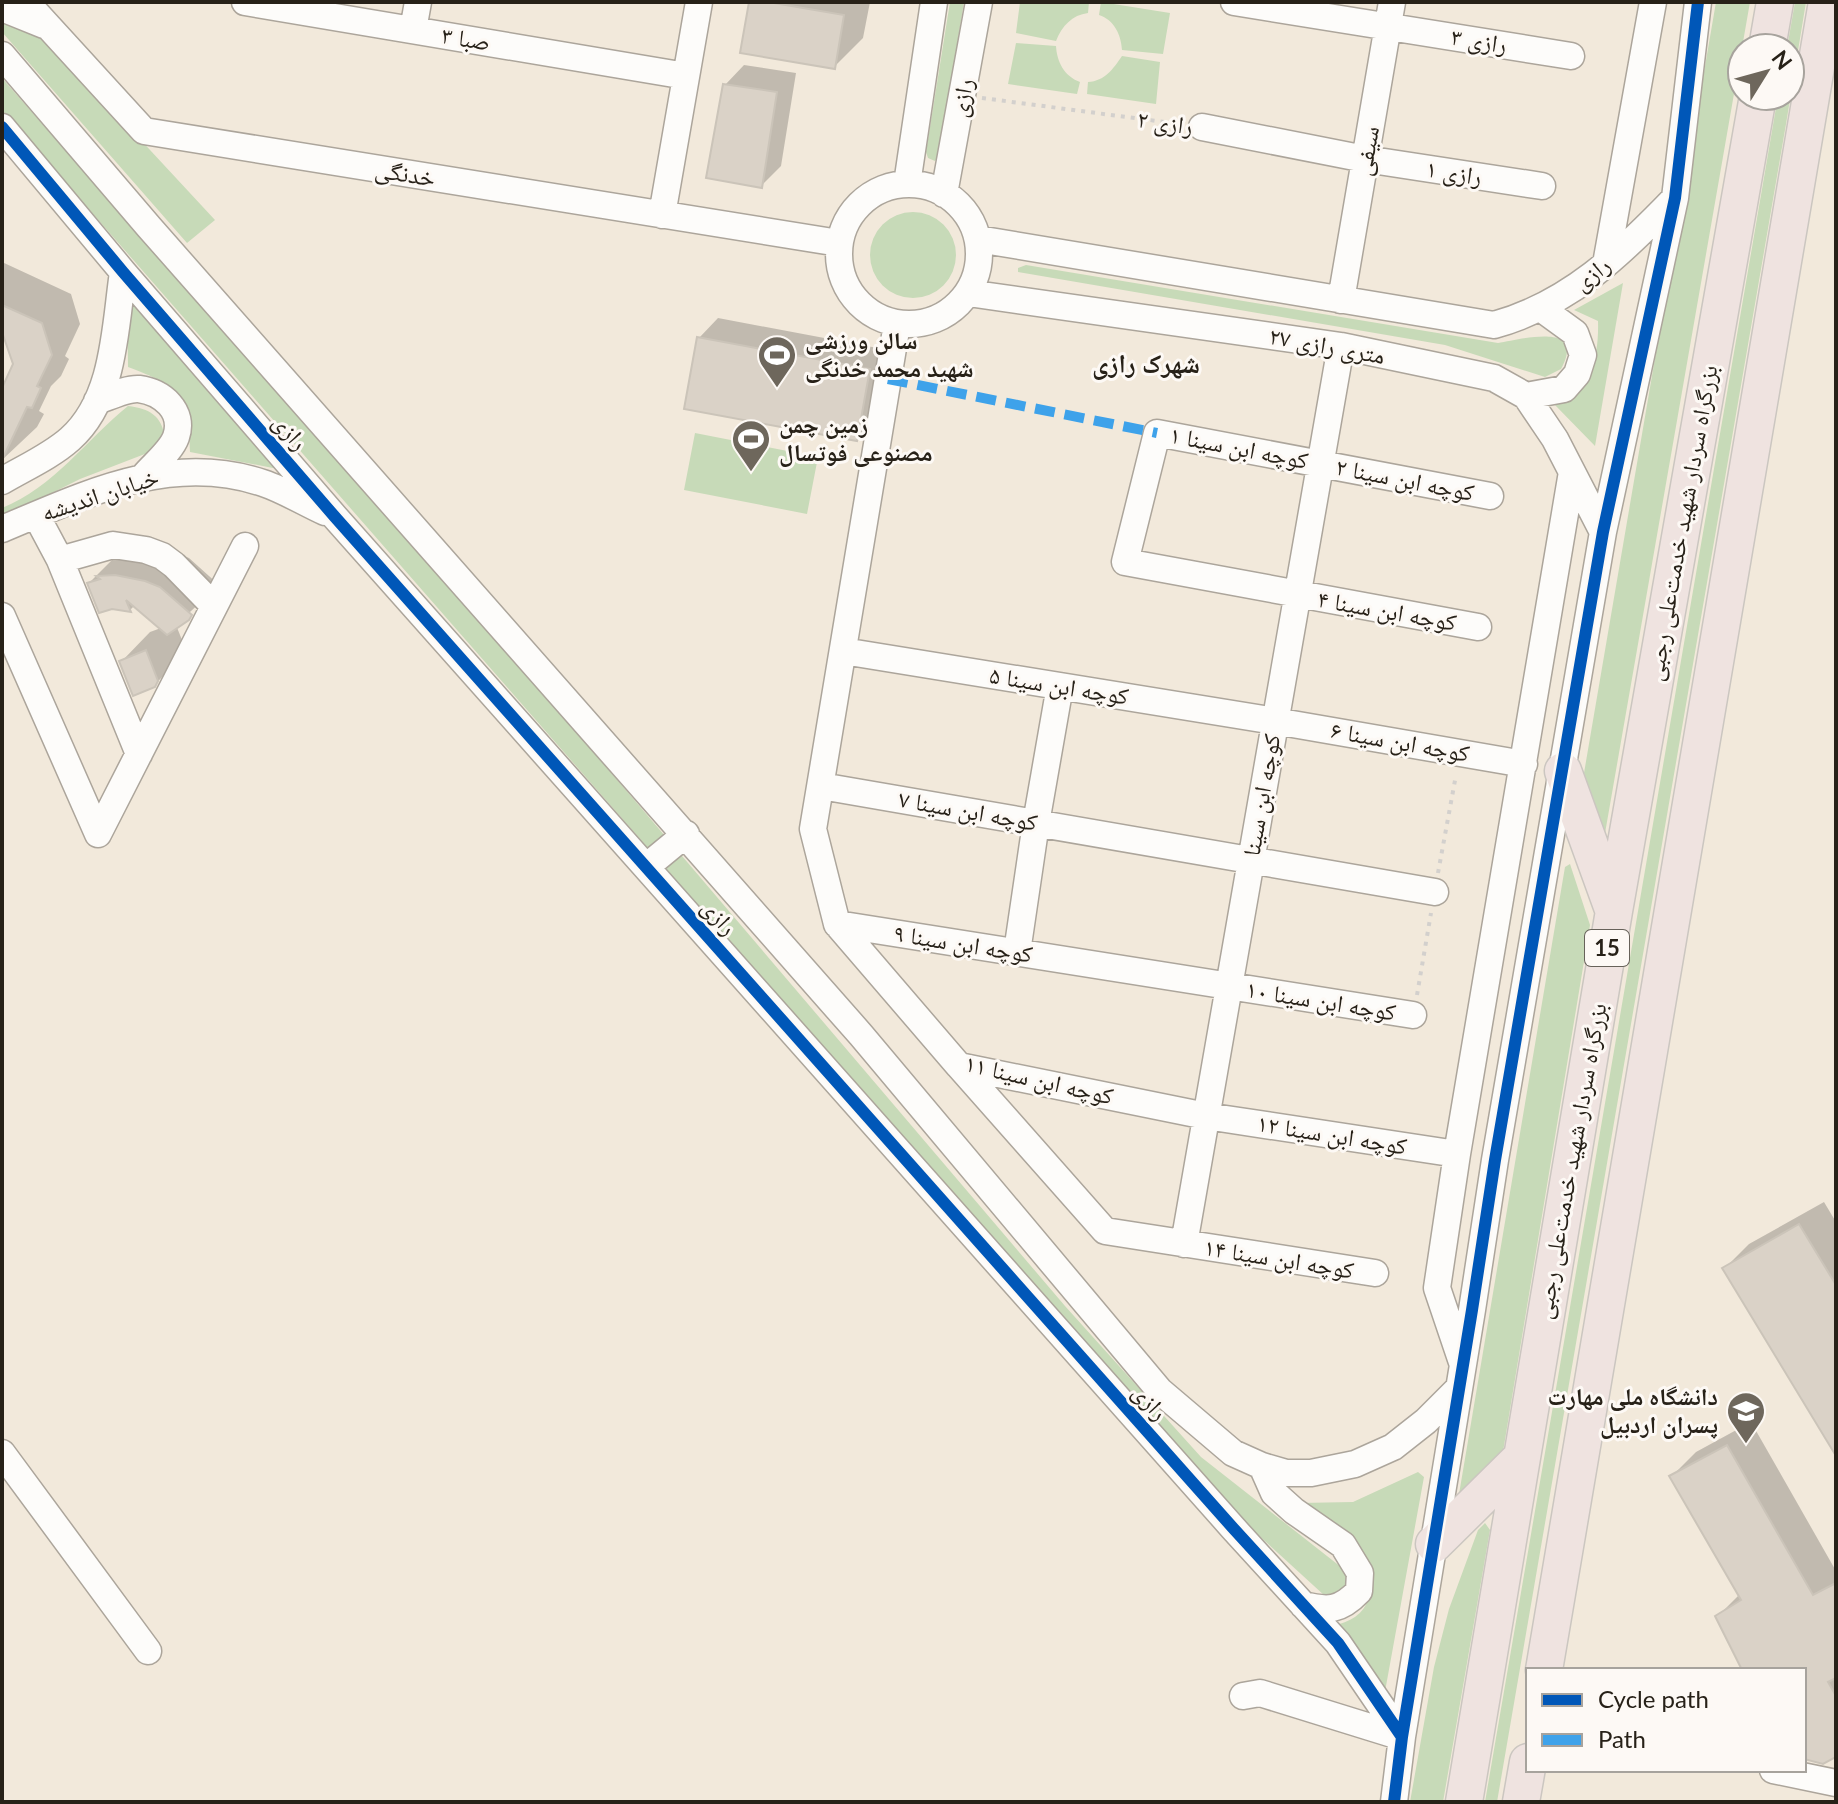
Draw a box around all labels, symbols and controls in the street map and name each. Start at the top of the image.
street label: صبا ۳ [440,19,493,56]
street label: رازی ۳ [1449,21,1509,59]
north arrow [1726,32,1806,112]
text: N [1766,45,1798,75]
street label: رازی [943,76,979,120]
street label: رازی ۲ [1135,103,1195,141]
street label: سیفی [1347,123,1385,178]
street label: خدنگی [373,153,438,193]
street label: رازی ۱ [1424,153,1484,191]
street label: رازی [1567,249,1616,297]
street label: ۲۷ متری رازی [1267,320,1387,370]
place label: سالن ورزشی شهید محمد خدنگی [805,325,974,383]
sports icon: سالن ورزشی شهید محمد خدنگی [756,334,798,389]
district label: شهرک رازی [1092,347,1200,380]
street label: بزرگراه سردار شهید خدمت‌علی رجبی [1638,362,1724,683]
street label: رازی [267,407,315,456]
place label: زمین چمن مصنوعی فوتسال [779,409,933,467]
sports icon: زمین چمن مصنوعی فوتسال [730,418,772,473]
street label: کوچه ابن سینا ۱ [1167,419,1311,475]
street label: کوچه ابن سینا ۲ [1333,451,1477,507]
street label: خیابان اندیشه [37,461,162,527]
street label: کوچه ابن سینا ۴ [1315,583,1459,637]
street label: کوچه ابن سینا ۵ [987,659,1131,711]
street label: کوچه ابن سینا ۶ [1328,714,1472,768]
street label: کوچه ابن سینا [1236,731,1287,858]
street label: کوچه ابن سینا ۷ [896,783,1040,837]
street label: رازی [696,892,744,941]
street label: کوچه ابن سینا ۹ [891,917,1035,969]
road number: 15 [1585,930,1629,966]
street label: کوچه ابن سینا ۱۰ [1244,973,1398,1027]
street label: بزرگراه سردار شهید خدمت‌علی رجبی [1527,1000,1613,1321]
street label: کوچه ابن سینا ۱۱ [962,1047,1116,1111]
street label: کوچه ابن سینا ۱۲ [1255,1107,1409,1161]
street label: کوچه ابن سینا ۱۴ [1202,1231,1356,1285]
street label: رازی [1127,1377,1175,1426]
place label: دانشگاه ملی مهارت پسران اردبیل [1547,1381,1718,1439]
school or university icon: دانشگاه ملی مهارت پسران اردبیل [1725,1390,1767,1445]
legend [1526,1668,1806,1772]
text: Cycle path [1598,1684,1709,1713]
text: Path [1598,1724,1646,1753]

